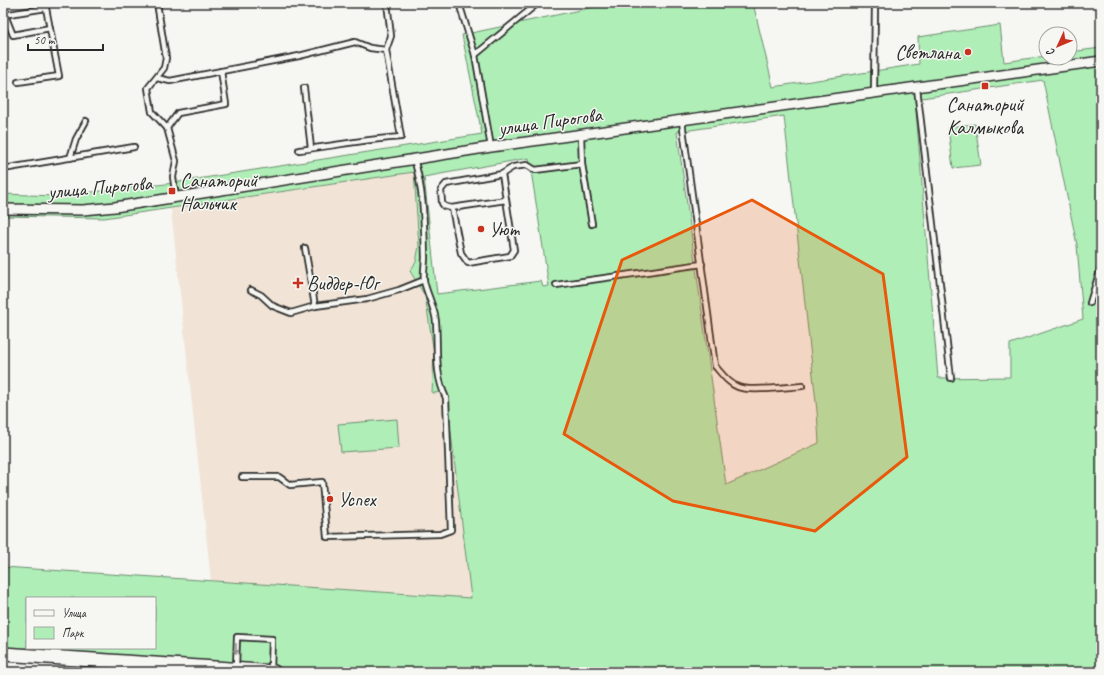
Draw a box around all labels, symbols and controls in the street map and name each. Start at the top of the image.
scale bar [28,26,103,52]
north arrow [1038,26,1078,66]
text: 50 m [34,32,56,48]
place label: Светлана [895,40,962,65]
text: С [1043,45,1058,60]
marker: Светлана [963,47,973,57]
marker: Санаторий Калмыкова [980,81,990,91]
place label: Санаторий Калмыкова [946,92,1025,140]
street label: улица Пирогова [496,102,605,141]
place label: Санаторий Нальчик [180,168,259,216]
street label: улица Пирогова [46,170,154,205]
marker: Санаторий Нальчик [167,186,177,196]
place label: Уют [489,217,520,242]
marker: Уют [476,224,486,234]
place label: Виддер-Юг [307,271,381,296]
marker: Виддер-Юг [292,277,304,289]
place label: Успех [338,487,378,512]
marker: Успех [325,494,335,504]
legend [26,597,156,649]
text: Улица [62,605,87,621]
text: Парк [62,625,85,641]
one-way arrow [233,643,239,656]

